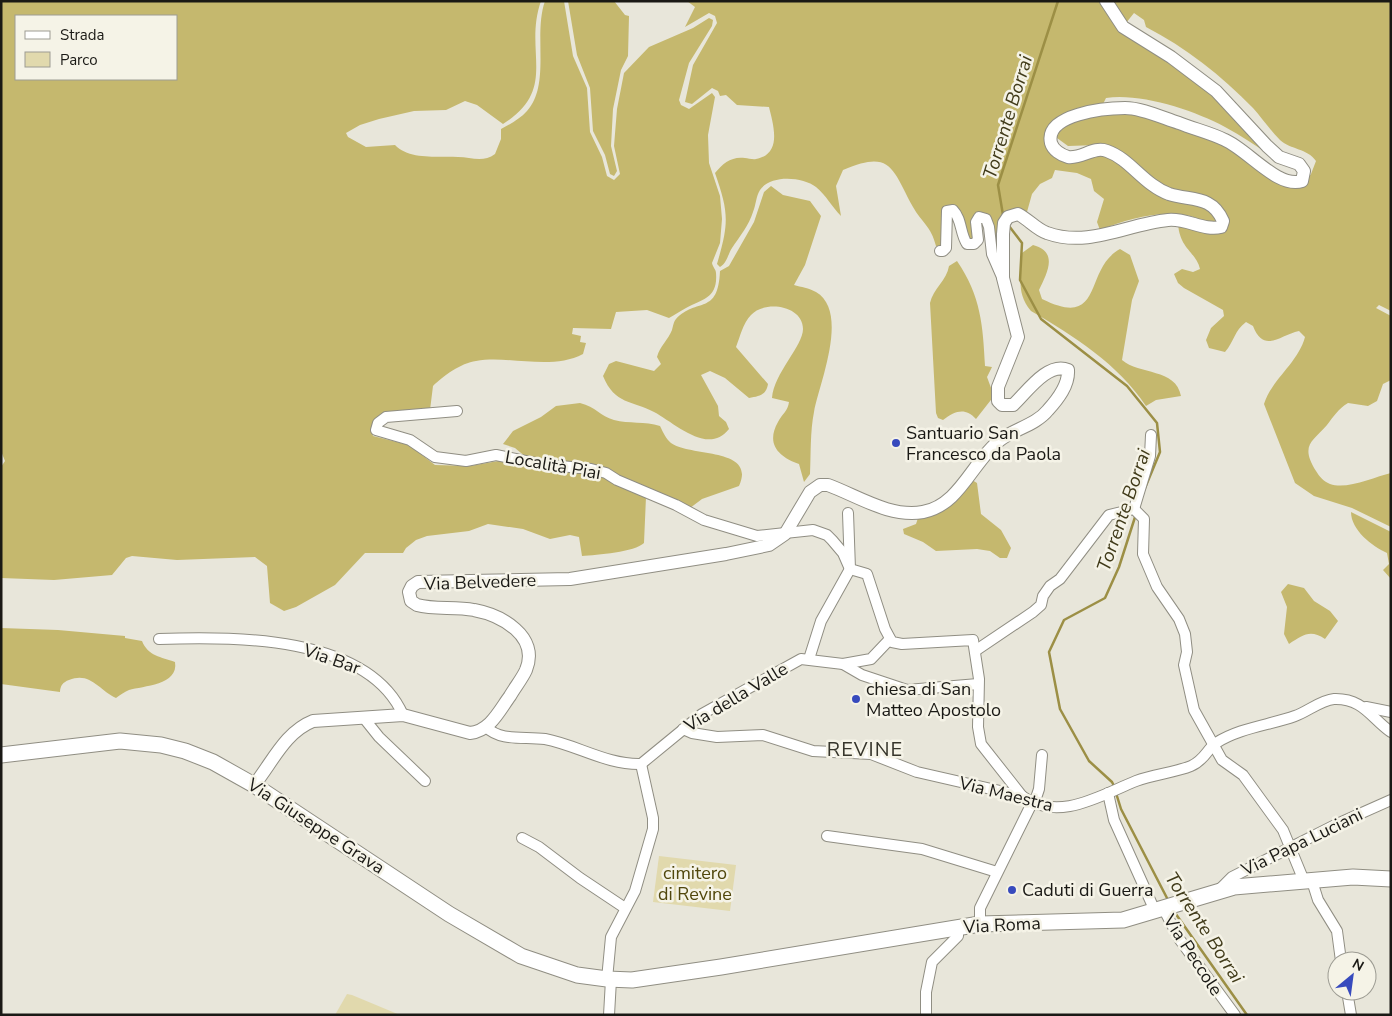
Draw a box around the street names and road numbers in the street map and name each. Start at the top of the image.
street label: Località Piai [503,445,603,485]
street label: Via Belvedere [422,568,537,596]
street label: Via Bar [299,638,364,680]
street label: Via della Valle [679,657,792,738]
street label: Via Maestra [956,771,1055,817]
street label: Via Giuseppe Grava [242,772,389,879]
street label: Via Papa Luciani [1236,802,1367,882]
street label: Via Peccole [1157,909,1228,1000]
street label: Via Roma [962,911,1041,939]

